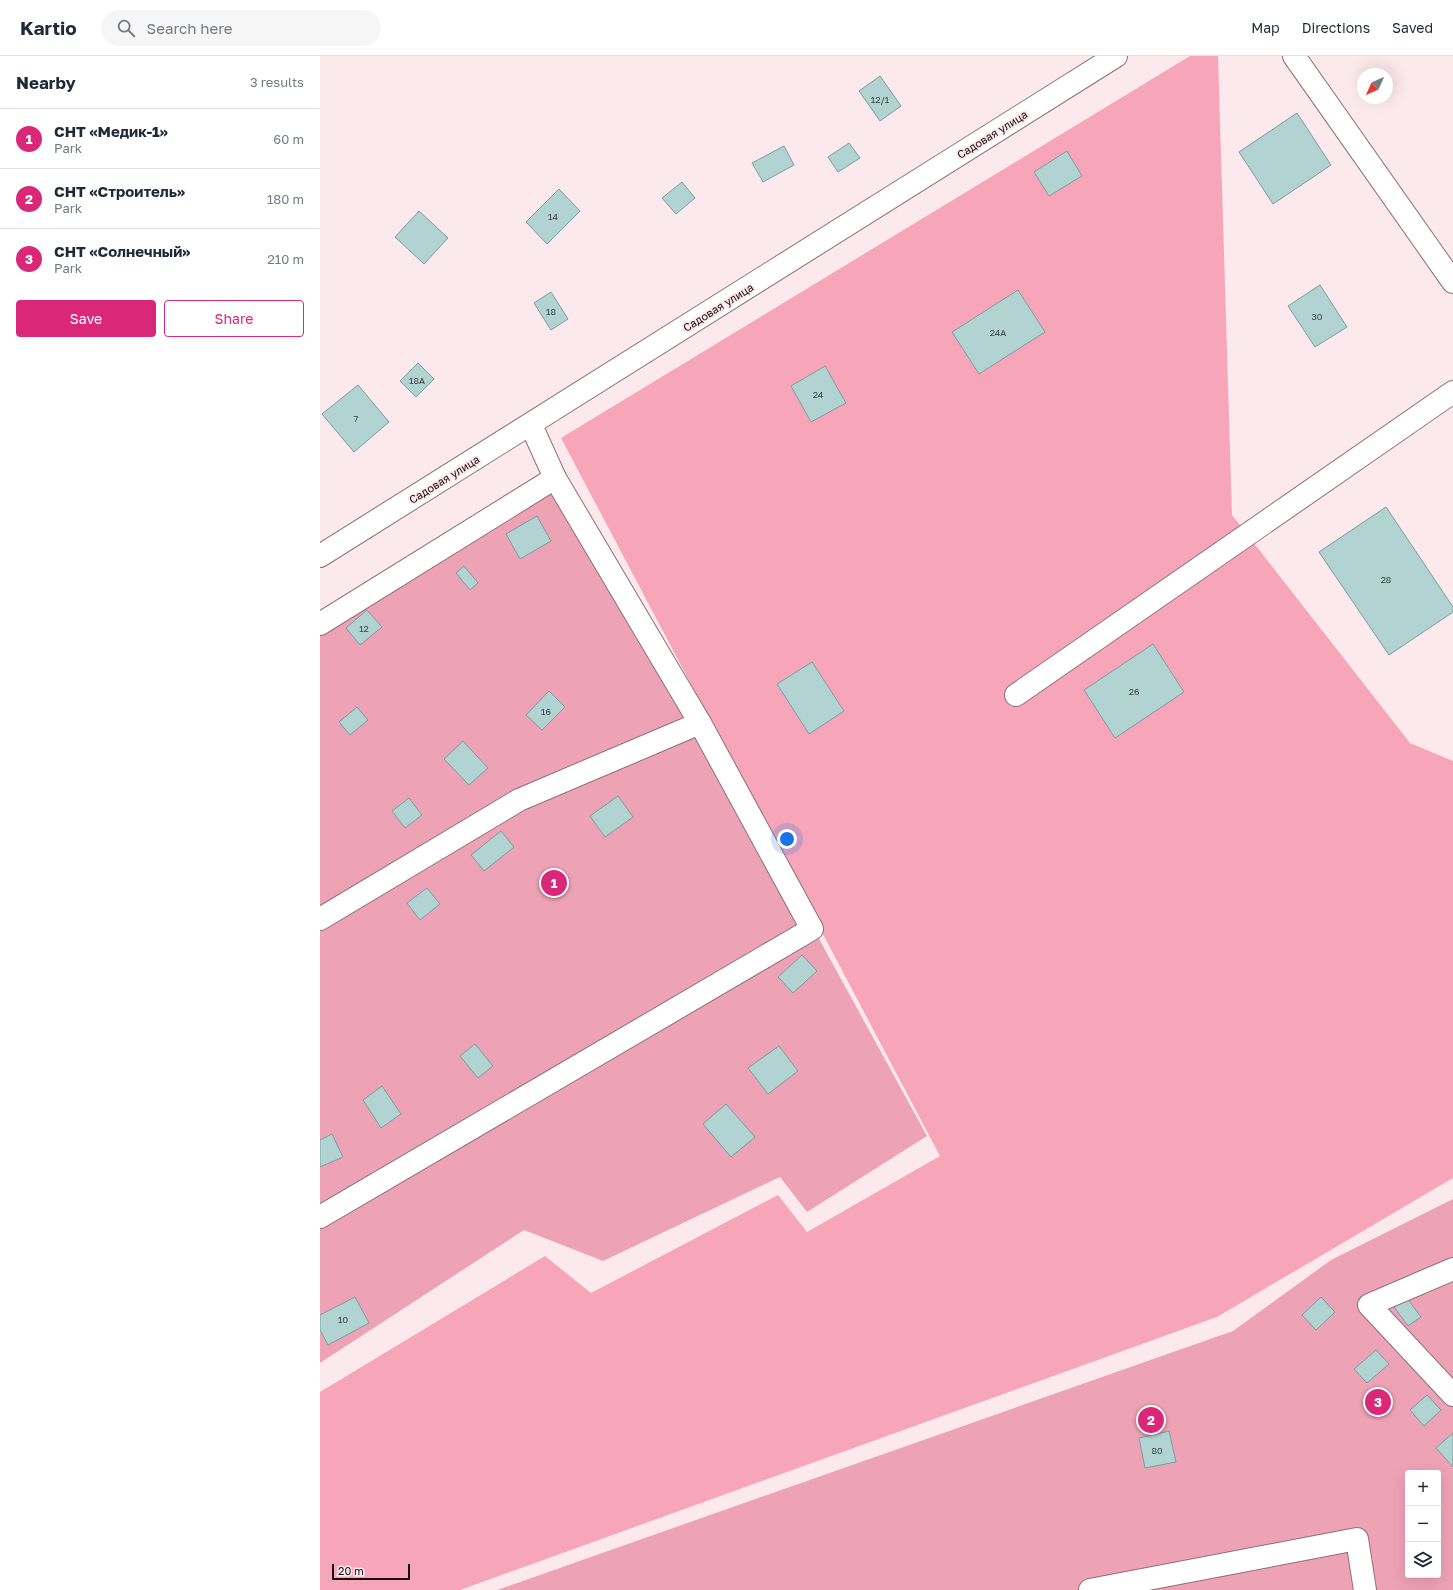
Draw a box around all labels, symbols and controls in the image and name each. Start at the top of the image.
search box [101,10,381,46]
text: Kartio [20,16,77,39]
icon: search [115,17,137,39]
text: Search here [147,19,233,37]
text: Map [1251,19,1280,36]
text: Directions [1302,19,1370,36]
text: Saved [1392,19,1433,36]
north arrow [1357,68,1393,104]
text: Nearby [16,72,76,93]
text: 3 results [250,74,304,90]
house number: 12/1 [871,94,890,105]
street label: Садовая улица [954,107,1030,161]
text: СНТ «Медик-1» [54,122,168,140]
text: 1 [26,131,32,147]
text: 60 m [273,131,304,147]
text: Park [54,140,82,156]
text: СНТ «Строитель» [54,182,185,200]
text: 2 [25,191,33,207]
text: 180 m [267,191,304,207]
text: Park [54,200,82,216]
house number: 14 [548,211,558,222]
text: СНТ «Солнечный» [54,242,190,260]
text: 3 [25,251,33,267]
text: 210 m [267,251,304,267]
text: Park [54,260,82,276]
street label: Садовая улица [680,280,756,334]
button: Save [16,300,156,337]
button: Share [164,300,304,337]
house number: 18 [546,306,556,317]
house number: 30 [1312,311,1323,322]
house number: 24А [990,327,1006,338]
house number: 18А [409,375,425,386]
house number: 24 [813,389,824,400]
house number: 7 [354,413,359,424]
street label: Садовая улица [406,452,482,506]
house number: 28 [1381,574,1391,585]
house number: 12 [359,623,369,634]
house number: 26 [1129,686,1139,697]
house number: 16 [541,706,551,717]
your location [777,829,797,849]
pin: 1 [541,868,567,898]
house number: 10 [338,1314,348,1325]
pin: 3 [1365,1387,1391,1417]
pin: 2 [1138,1405,1164,1435]
house number: 80 [1151,1445,1163,1456]
map controls [1405,1470,1441,1578]
button: + [1405,1470,1441,1506]
button: − [1405,1506,1441,1542]
button: layers [1405,1542,1441,1578]
scale bar [332,1562,410,1581]
text: 20 m [338,1564,364,1577]

